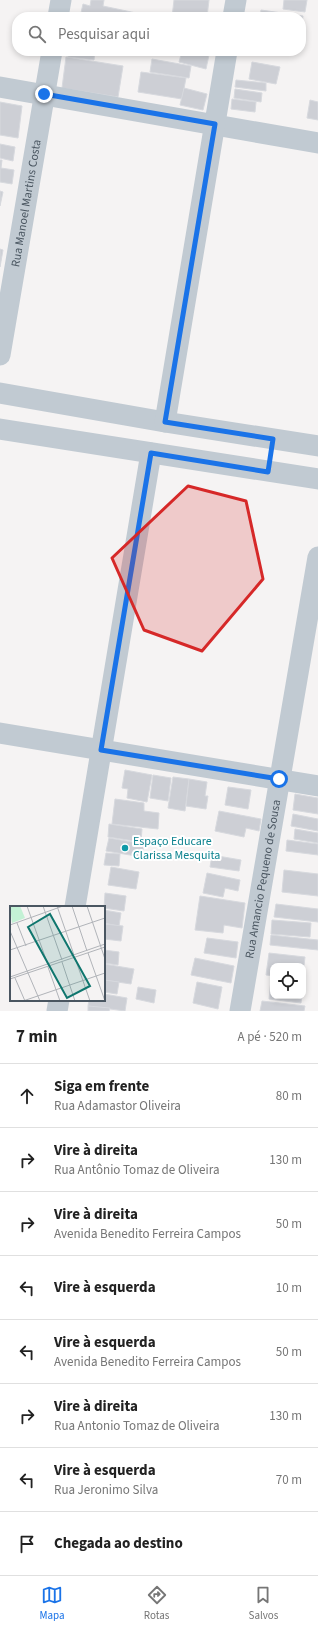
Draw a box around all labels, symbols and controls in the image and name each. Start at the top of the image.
search box [12,12,306,56]
icon: search [26,23,48,45]
text: Pesquisar aqui [58,24,150,45]
route end [35,85,53,103]
street label: Rua Manoel Martins Costa [7,138,46,268]
route start [270,770,288,788]
street label: Rua Amancio Pequeno de Sousa [241,798,285,960]
place label: Espaço Educare Clarissa Mesquita [133,833,220,864]
marker: Espaço Educare Clarissa Mesquita [120,843,130,853]
inset map [10,906,105,1001]
map controls [270,963,306,999]
button: locate [270,963,306,999]
text: 7 min [16,1025,57,1049]
text: A pé · 520 m [237,1028,302,1046]
text: Siga em frente [54,1076,149,1097]
icon: ahead [16,1085,38,1107]
text: 80 m [276,1087,302,1105]
text: Rua Adamastor Oliveira [54,1097,181,1115]
text: Vire à direita [54,1140,138,1161]
icon: right [16,1149,38,1171]
text: 130 m [269,1151,302,1169]
text: Rua Antônio Tomaz de Oliveira [54,1161,219,1179]
text: Vire à direita [54,1204,138,1225]
icon: right [16,1213,38,1235]
text: 50 m [276,1215,302,1233]
text: Avenida Benedito Ferreira Campos [54,1225,241,1243]
icon: left [16,1277,38,1299]
text: Vire à esquerda [54,1277,156,1298]
text: 10 m [276,1279,302,1297]
text: Vire à esquerda [54,1332,156,1353]
icon: left [16,1341,38,1363]
text: 50 m [276,1343,302,1361]
text: Avenida Benedito Ferreira Campos [54,1353,241,1371]
text: Vire à direita [54,1396,138,1417]
icon: right [16,1405,38,1427]
text: 130 m [269,1407,302,1425]
text: Rua Antonio Tomaz de Oliveira [54,1417,219,1435]
text: Vire à esquerda [54,1460,156,1481]
icon: left [16,1469,38,1491]
text: 70 m [276,1471,302,1489]
text: Rua Jeronimo Silva [54,1481,158,1499]
icon: arrive [16,1533,38,1555]
text: Chegada ao destino [54,1533,183,1554]
tab: Mapa [40,1584,65,1623]
tab: Rotas [144,1584,169,1623]
tab: Salvos [249,1584,278,1623]

